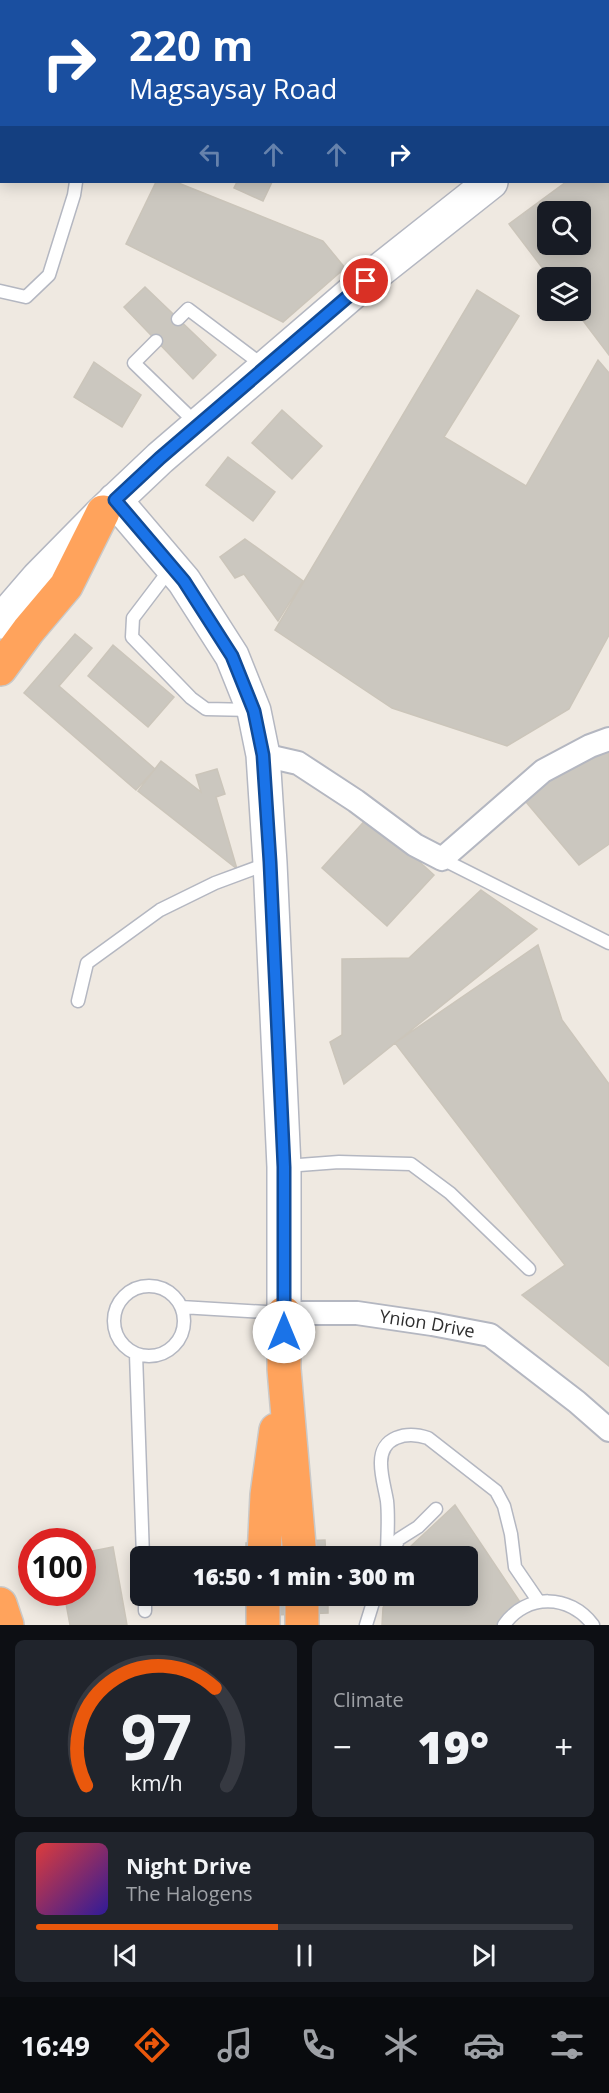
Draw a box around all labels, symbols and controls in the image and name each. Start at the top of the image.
text: 220 m [129,16,253,73]
icon: right [30,24,108,102]
text: Magsaysay Road [129,70,337,107]
icon: left [194,138,227,171]
icon: ahead [257,138,290,171]
icon: ahead [320,138,353,171]
icon: right [383,138,416,171]
map controls [537,201,591,321]
button: search [537,201,591,255]
pin [340,255,391,306]
icon: arrive [349,264,382,297]
button: layers [537,267,591,321]
position arrow [252,1300,316,1364]
street label: Ynion Drive [378,1303,477,1343]
speed limit sign: 100 [18,1528,96,1606]
text: 16:50 · 1 min · 300 m [193,1561,415,1591]
text: Climate [333,1686,404,1713]
text: 97 [120,1693,192,1778]
text: 19° [417,1716,489,1777]
text: − [333,1724,352,1769]
text: + [554,1724,573,1769]
text: km/h [130,1768,182,1797]
text: Night Drive [126,1850,251,1880]
text: The Halogens [126,1880,253,1907]
icon: previous [109,1939,142,1972]
icon: pause [288,1939,321,1972]
icon: next [467,1939,500,1972]
icon: directions [131,2024,173,2066]
icon: music [214,2024,256,2066]
icon: phone [297,2024,339,2066]
icon: climate [380,2024,422,2066]
icon: car [463,2024,505,2066]
icon: filters [546,2024,588,2066]
text: 16:49 [21,2027,90,2064]

